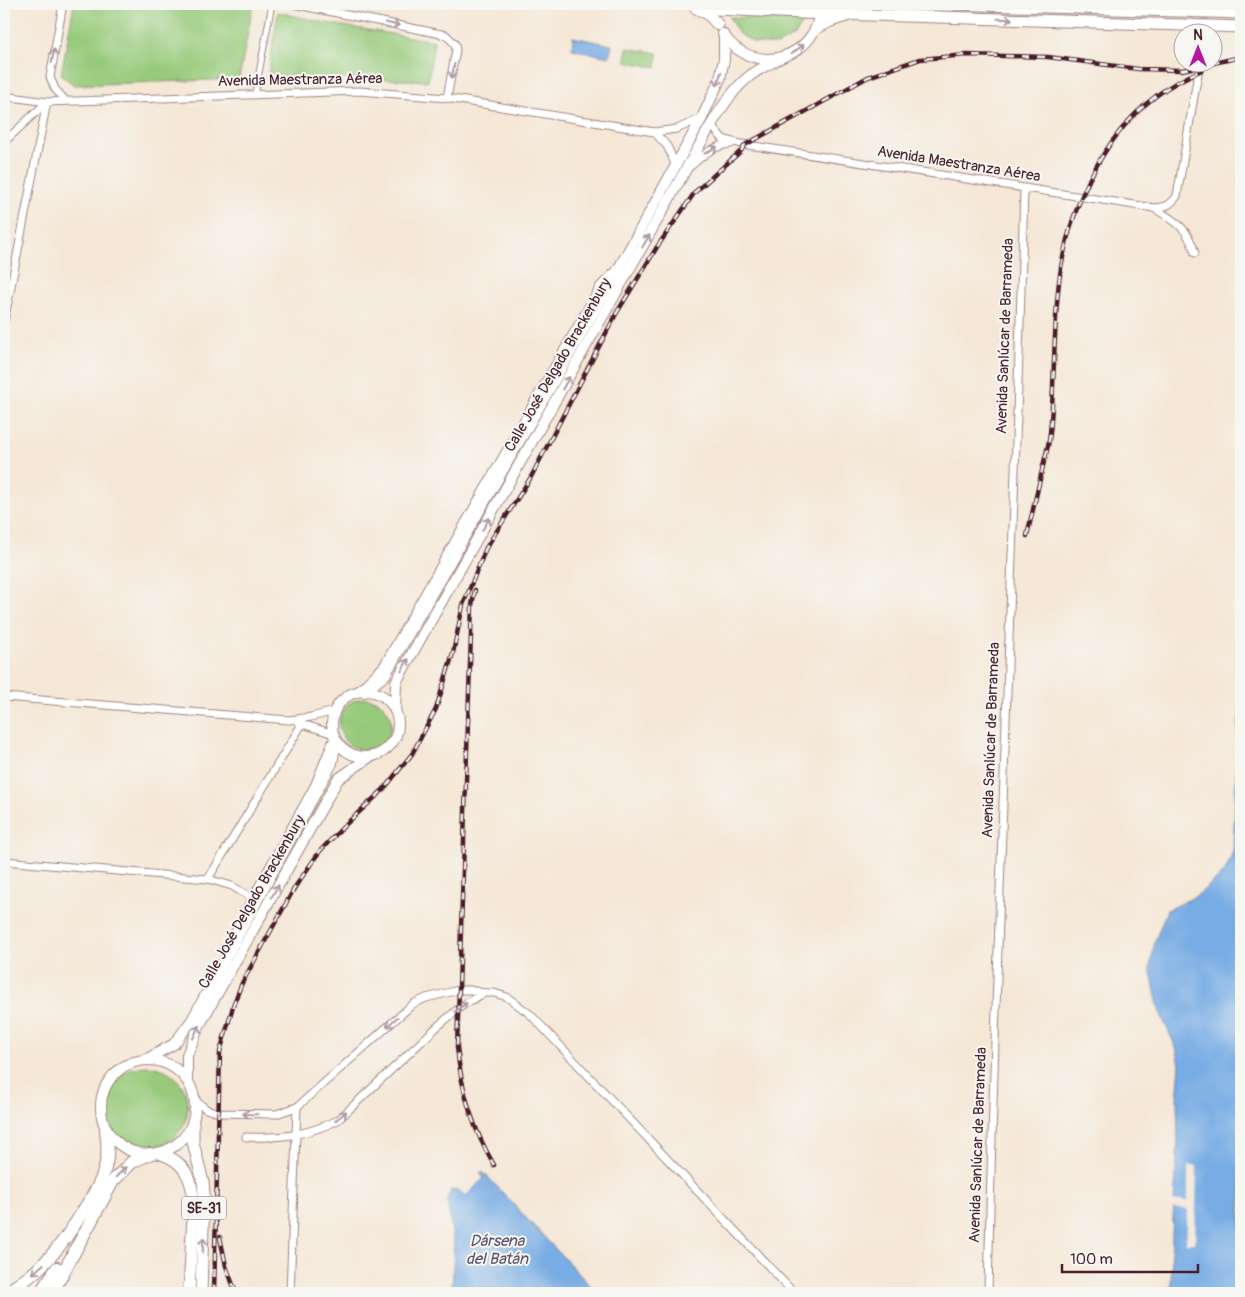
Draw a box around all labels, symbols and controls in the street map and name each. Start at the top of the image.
one-way arrow [997,14,1013,24]
one-way arrow [384,19,400,29]
north arrow [1172,22,1222,72]
text: N [1193,27,1203,44]
one-way arrow [791,44,805,54]
one-way arrow [48,49,58,65]
one-way arrow [448,63,457,79]
street label: Avenida Maestranza Aérea [217,69,383,91]
one-way arrow [714,70,724,86]
street label: Avenida Maestranza Aérea [876,142,1042,186]
one-way arrow [704,145,718,155]
one-way arrow [641,234,651,249]
street label: Avenida Sanlúcar de Barrameda [992,238,1018,434]
street label: Calle José Delgado Brackenbury [500,274,616,455]
one-way arrow [561,375,571,390]
one-way arrow [481,517,491,531]
street label: Avenida Sanlúcar de Barrameda [978,642,1004,838]
one-way arrow [401,659,411,673]
street label: Calle José Delgado Brackenbury [194,811,310,992]
one-way arrow [271,884,281,898]
one-way arrow [454,1002,468,1012]
one-way arrow [386,1016,399,1028]
one-way arrow [192,1025,201,1040]
street label: Avenida Sanlúcar de Barrameda [965,1047,991,1243]
one-way arrow [242,1109,258,1119]
one-way arrow [335,1111,348,1122]
one-way arrow [115,1166,127,1178]
road number: SE-31 [182,1196,226,1220]
water label: Dársena del Batán [466,1231,529,1269]
one-way arrow [198,1237,207,1253]
scale bar [1062,1242,1199,1274]
text: 100 m [1070,1250,1113,1269]
one-way arrow [32,1263,45,1275]

